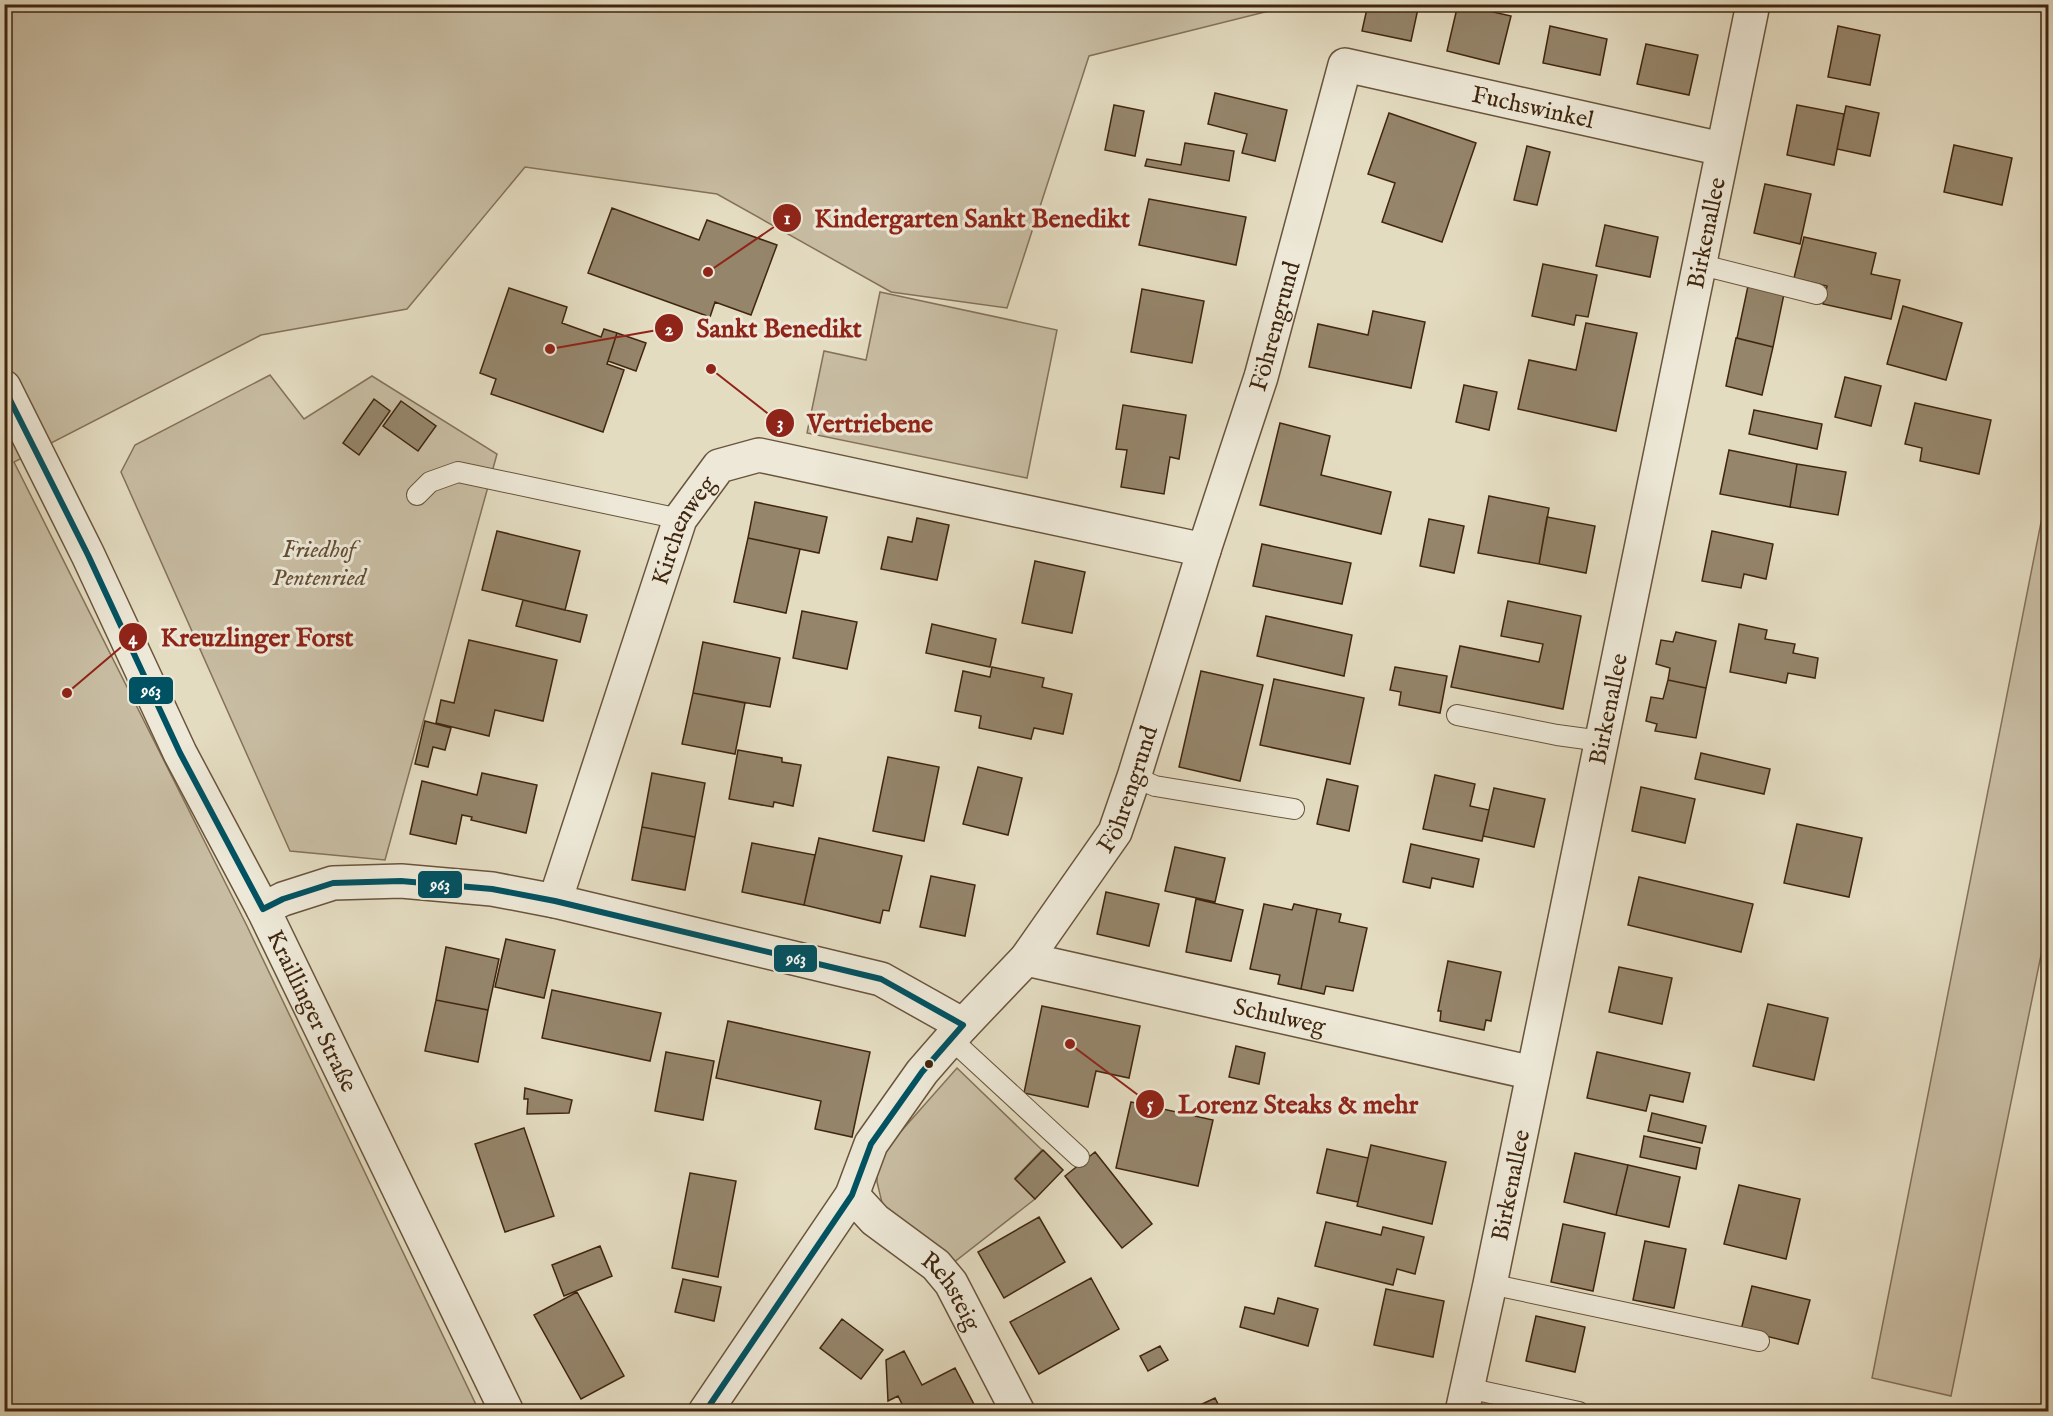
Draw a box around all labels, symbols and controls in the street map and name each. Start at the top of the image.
street label: Fuchswinkel [1469,80,1597,137]
street label: Birkenallee [1681,175,1734,292]
callout: Kindergarten Sankt Benedikt [772,196,1142,240]
text: Kindergarten Sankt Benedikt [814,203,1130,236]
text: 1 [784,208,791,231]
street label: Föhrengrund [1243,258,1308,396]
callout: Sankt Benedikt [654,306,873,350]
text: Sankt Benedikt [696,313,862,346]
text: 2 [665,319,674,342]
callout: Vertriebene [765,401,945,445]
text: Vertriebene [806,408,933,441]
text: 3 [777,413,783,436]
street label: Kirchenweg [645,469,724,589]
park label: Friedhof Pentenried [272,535,368,594]
callout: Kreuzlinger Forst [118,615,365,659]
text: Kreuzlinger Forst [161,622,353,655]
text: 4 [129,628,139,651]
street label: Birkenallee [1583,651,1636,768]
line badge: 963 [128,676,174,705]
text: 963 [140,682,161,702]
street label: Föhrengrund [1091,722,1166,860]
line badge: 963 [417,870,463,899]
text: 963 [429,876,450,896]
street label: Kraillinger Straße [259,925,364,1098]
line badge: 963 [773,944,818,973]
text: 963 [785,950,806,970]
street label: Schulweg [1230,992,1329,1043]
unlabelled marker [923,1058,935,1070]
callout: Lorenz Steaks & mehr [1135,1082,1430,1126]
text: Lorenz Steaks & mehr [1178,1089,1419,1122]
text: 5 [1147,1094,1154,1117]
street label: Birkenallee [1485,1127,1538,1244]
street label: Rehsteig [914,1245,988,1337]

